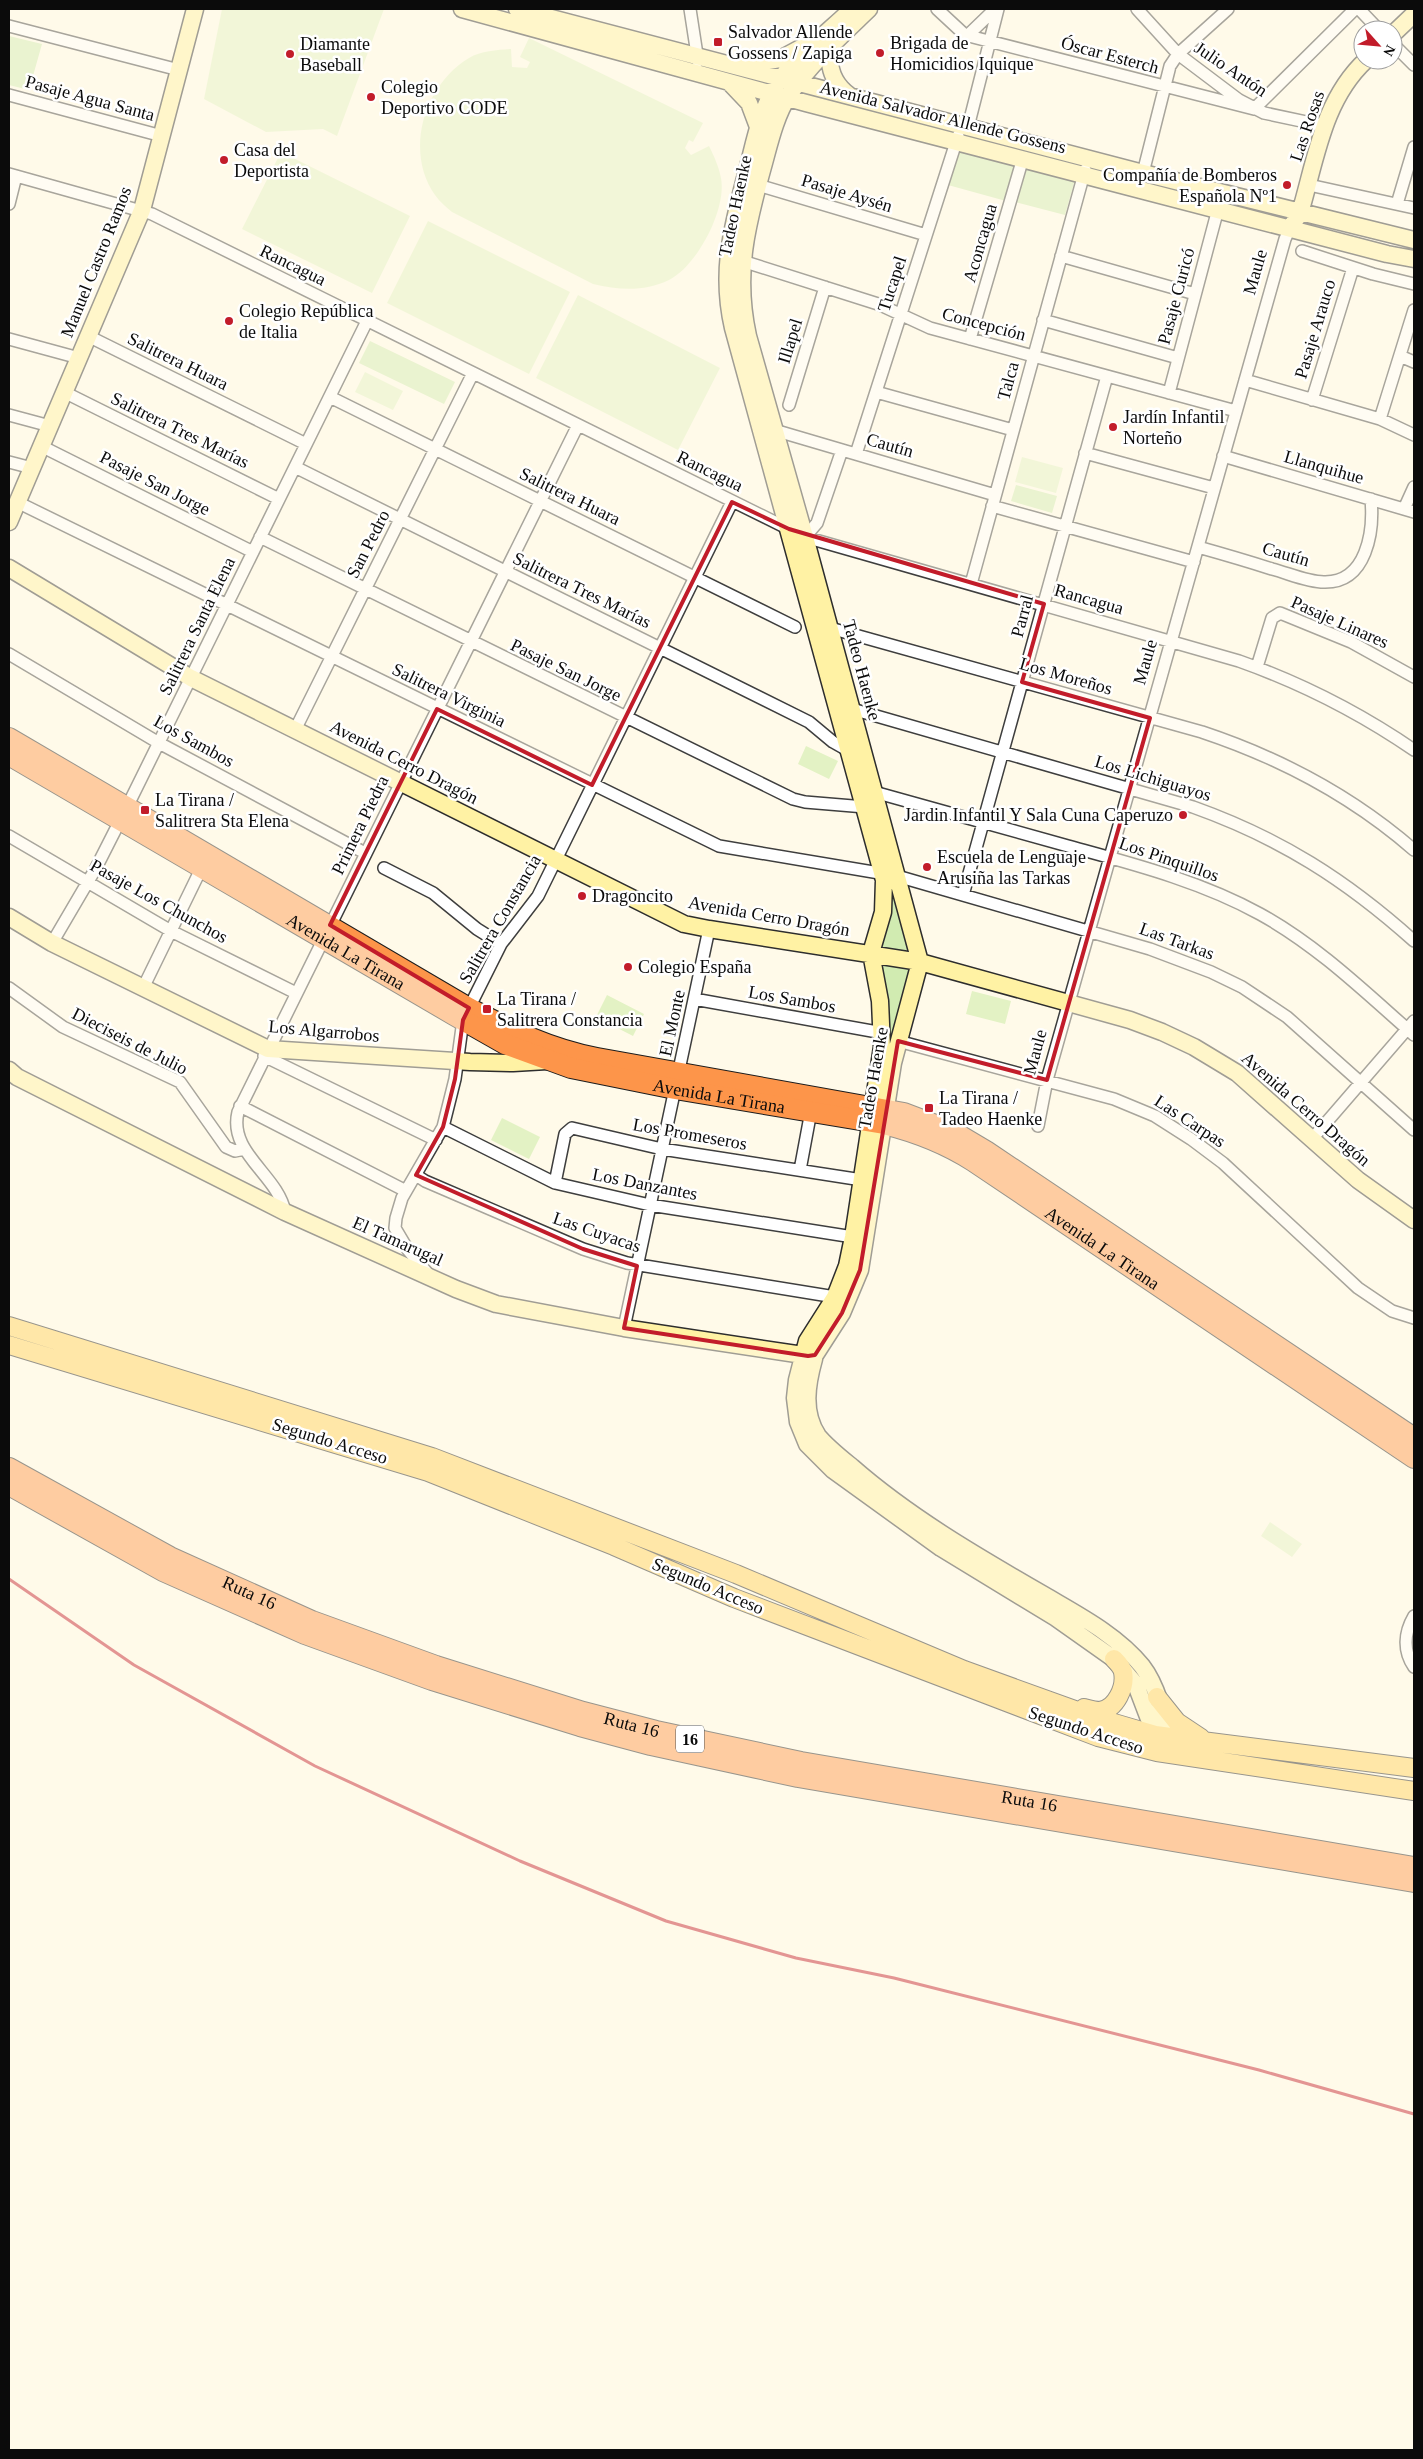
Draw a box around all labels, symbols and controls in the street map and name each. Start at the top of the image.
north arrow [1353,20,1403,70]
place label: Salvador Allende Gossens / Zapiga [728,22,852,63]
street label: Óscar Esterch [1059,31,1161,78]
place label: Brigada de Homicidios Iquique [890,33,1033,74]
place label: Diamante Baseball [300,34,370,75]
marker: Salvador Allende Gossens / Zapiga [712,36,724,48]
street label: Julio Antón [1191,37,1271,101]
text: N [1380,43,1398,59]
marker: Brigada de Homicidios Iquique [874,47,886,59]
marker: Diamante Baseball [284,48,296,60]
street label: Pasaje Agua Santa [23,71,157,125]
place label: Colegio Deportivo CODE [381,77,507,118]
street label: Avenida Salvador Allende Gossens [818,77,1068,157]
street label: Las Rosas [1286,88,1328,164]
marker: Colegio Deportivo CODE [365,91,377,103]
place label: Casa del Deportista [234,140,309,181]
street label: Tadeo Haenke [714,153,756,259]
marker: Casa del Deportista [218,154,230,166]
place label: Compañía de Bomberos Española Nº1 [1103,165,1277,206]
street label: Pasaje Aysén [799,170,895,216]
marker: Compañía de Bomberos Española Nº1 [1281,179,1293,191]
street label: Manuel Castro Ramos [57,184,135,340]
street label: Aconcagua [959,201,1001,285]
street label: Rancagua [257,240,329,290]
street label: Pasaje Curicó [1153,245,1199,347]
street label: Maule [1239,247,1271,297]
street label: Tucapel [874,254,910,314]
street label: Pasaje Arauco [1290,277,1340,381]
place label: Colegio República de Italia [239,301,373,342]
street label: Concepción [940,303,1028,345]
marker: Colegio República de Italia [223,315,235,327]
street label: Illapel [774,316,806,366]
street label: Salitrera Huara [124,328,232,394]
street label: Talca [993,360,1023,402]
street label: Salitrera Tres Marías [108,388,252,472]
place label: Jardín Infantil Norteño [1123,407,1224,448]
marker: Jardín Infantil Norteño [1107,421,1119,433]
street label: Cautín [864,429,916,461]
street label: Rancagua [674,446,746,496]
street label: Llanquihue [1282,446,1366,488]
street label: Pasaje San Jorge [97,447,213,519]
street label: Salitrera Huara [516,463,624,529]
street label: San Pedro [342,507,394,581]
street label: Cautín [1260,538,1312,570]
street label: Salitrera Tres Marías [510,548,654,632]
street label: Salitrera Santa Elena [155,554,239,698]
street label: Rancagua [1052,580,1126,618]
street label: Pasaje Linares [1288,592,1392,652]
street label: Parral [1007,593,1037,639]
street label: Tadeo Haenke [839,618,885,722]
street label: Pasaje San Jorge [507,635,625,705]
street label: Maule [1129,637,1161,687]
street label: Los Moreños [1017,653,1115,699]
street label: Salitrera Virginia [389,659,509,731]
street label: Los Sambos [150,711,238,771]
street label: Avenida Cerro Dragón [327,716,481,808]
street label: Los Lichiguayos [1092,751,1214,805]
street label: Primera Piedra [327,772,393,878]
place label: La Tirana / Salitrera Sta Elena [155,790,289,831]
marker: La Tirana / Salitrera Sta Elena [139,804,151,816]
place label: Jardin Infantil Y Sala Cuna Caperuzo [904,805,1173,825]
marker: Jardin Infantil Y Sala Cuna Caperuzo [1177,809,1189,821]
street label: Los Pinquillos [1116,833,1222,885]
place label: Escuela de Lenguaje Arusiña las Tarkas [937,847,1086,888]
street label: Salitrera Constancia [455,851,545,987]
street label: Pasaje Los Chunchos [87,855,231,947]
marker: Escuela de Lenguaje Arusiña las Tarkas [921,861,933,873]
place label: Dragoncito [592,886,673,906]
marker: Dragoncito [576,890,588,902]
street label: Avenida Cerro Dragón [687,892,851,940]
street label: Avenida La Tirana [283,909,409,994]
street label: Las Tarkas [1137,918,1217,964]
place label: Colegio España [638,957,751,977]
marker: Colegio España [622,961,634,973]
street label: Los Sambos [747,981,837,1017]
street label: El Monte [655,988,689,1058]
place label: La Tirana / Salitrera Constancia [497,989,642,1030]
street label: Dieciseis de Julio [69,1003,191,1079]
marker: La Tirana / Salitrera Constancia [481,1003,493,1015]
street label: Los Algarrobos [268,1016,380,1046]
street label: Tadeo Haenke [854,1025,892,1131]
street label: Maule [1019,1027,1051,1077]
street label: Avenida Cerro Dragón [1238,1048,1374,1170]
street label: Avenida La Tirana [651,1075,787,1117]
place label: La Tirana / Tadeo Haenke [939,1088,1042,1129]
street label: Las Carpas [1151,1091,1229,1151]
marker: La Tirana / Tadeo Haenke [923,1102,935,1114]
street label: Los Promeseros [631,1114,749,1154]
street label: Los Danzantes [591,1164,699,1204]
street label: Avenida La Tirana [1041,1202,1163,1294]
street label: Las Cuyacas [551,1208,643,1256]
street label: El Tamarugal [350,1212,446,1270]
street label: Segundo Acceso [270,1414,390,1468]
street label: Segundo Acceso [649,1553,767,1619]
street label: Ruta 16 [219,1572,279,1613]
street label: Segundo Acceso [1026,1702,1146,1758]
street label: Ruta 16 [602,1708,662,1741]
road number: 16 [676,1726,704,1752]
street label: Ruta 16 [1000,1786,1059,1816]

